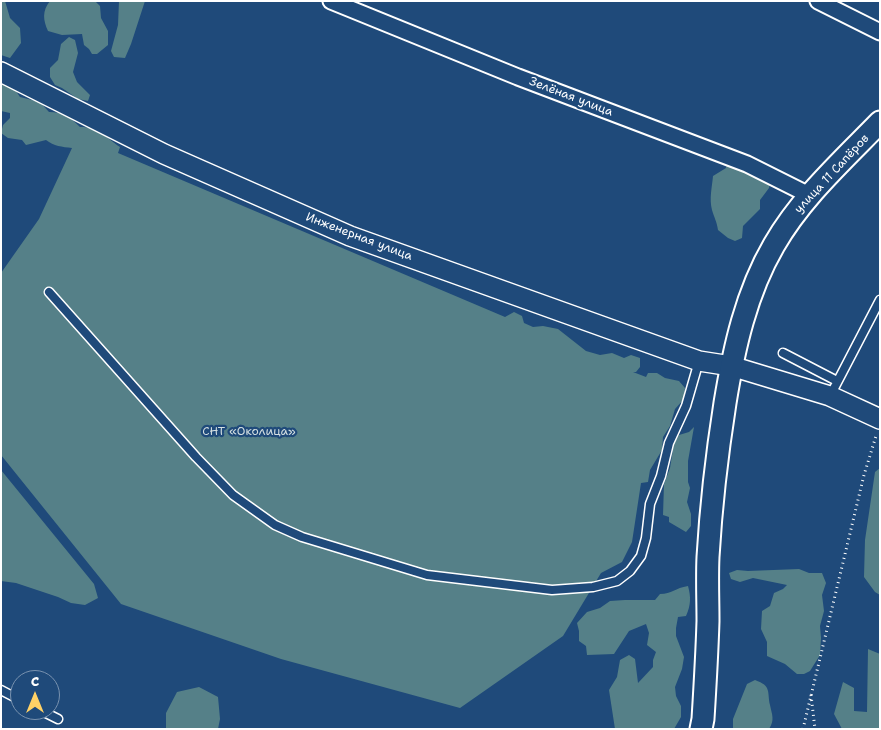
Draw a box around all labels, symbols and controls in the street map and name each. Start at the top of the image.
street label: Зелёная улица [527,74,615,120]
street label: улица 11 Сапёров [792,132,872,216]
street label: Инженерная улица [304,210,414,264]
park label: СНТ «Околица» [202,425,296,439]
north arrow [10,670,60,720]
text: С [31,672,39,690]

